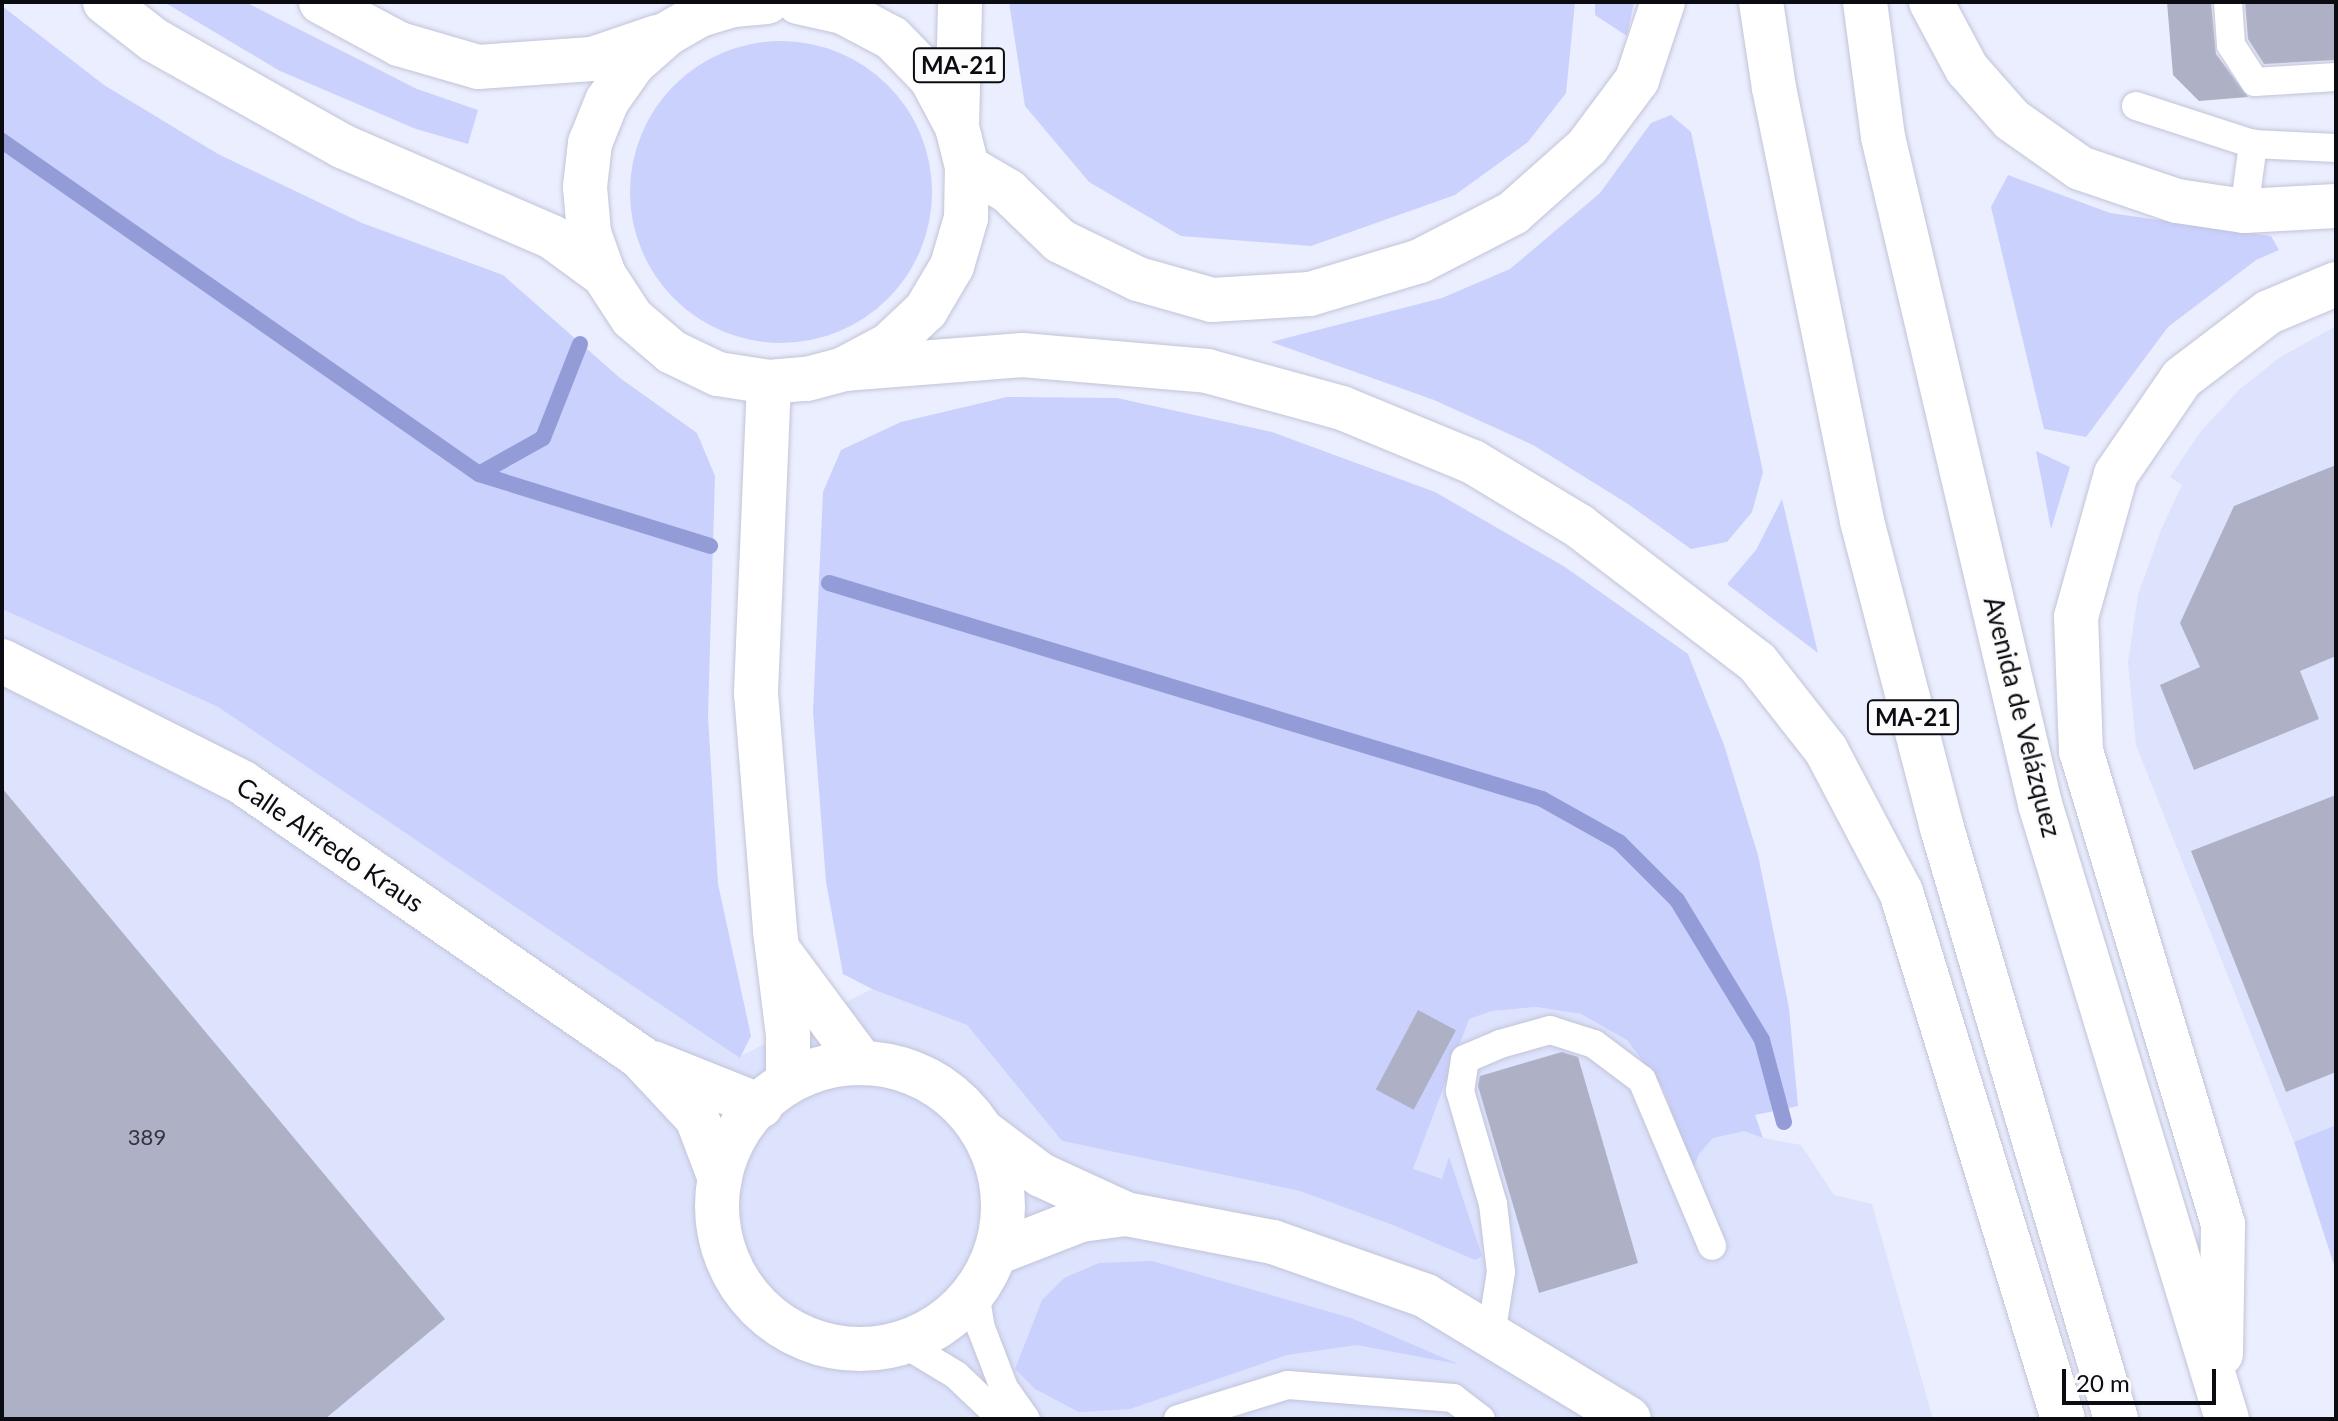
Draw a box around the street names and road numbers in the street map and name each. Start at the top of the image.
road number: MA-21 [911,45,1007,85]
street label: Avenida de Velázquez [1977,593,2067,841]
road number: MA-21 [1865,697,1961,737]
street label: Calle Alfredo Kraus [230,771,430,919]

